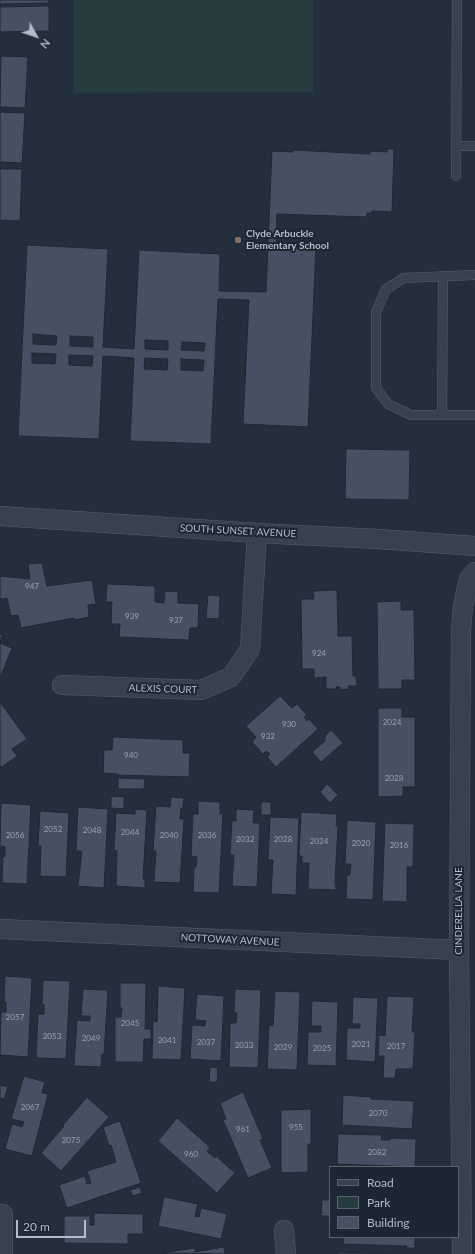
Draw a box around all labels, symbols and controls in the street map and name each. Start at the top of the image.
north arrow [16,16,56,56]
text: N [38,37,53,51]
place label: Clyde Arbuckle Elementary School [246,228,329,252]
marker: Clyde Arbuckle Elementary School [233,235,243,245]
street label: SOUTH SUNSET AVENUE [180,522,296,540]
house number: 947 [25,581,39,591]
house number: 939 [125,611,139,621]
house number: 937 [169,615,183,625]
house number: 924 [312,648,326,658]
street label: ALEXIS COURT [128,682,198,696]
house number: 2024 [383,717,401,727]
house number: 930 [282,719,296,729]
house number: 932 [261,731,275,741]
house number: 940 [124,750,138,760]
house number: 2028 [385,773,403,783]
house number: 2052 [44,824,62,834]
house number: 2048 [83,825,101,835]
house number: 2044 [121,827,139,837]
house number: 2056 [6,830,24,840]
house number: 2040 [160,830,178,840]
house number: 2036 [198,830,216,840]
house number: 2032 [236,834,254,844]
house number: 2028 [274,834,292,844]
house number: 2024 [310,836,328,846]
house number: 2020 [352,838,370,848]
house number: 2016 [390,840,408,850]
street label: CINDERELLA LANE [453,867,465,955]
street label: NOTTOWAY AVENUE [180,931,280,949]
house number: 2057 [6,1012,24,1022]
house number: 2045 [121,1018,139,1028]
house number: 2053 [43,1031,61,1041]
house number: 2049 [82,1033,100,1043]
house number: 2041 [158,1035,176,1045]
house number: 2037 [197,1037,215,1047]
house number: 2021 [352,1039,370,1049]
house number: 2033 [235,1040,253,1050]
house number: 2017 [387,1041,405,1051]
house number: 2029 [274,1042,292,1052]
house number: 2025 [313,1043,331,1053]
house number: 2067 [21,1102,39,1112]
house number: 2070 [369,1108,387,1118]
house number: 955 [289,1122,303,1132]
house number: 961 [236,1124,250,1134]
house number: 2075 [62,1135,80,1145]
house number: 2082 [368,1147,386,1157]
house number: 960 [184,1149,198,1159]
legend [329,1166,459,1238]
text: Road [367,1175,394,1190]
text: Park [367,1195,390,1210]
scale bar [18,1212,88,1238]
text: Building [367,1215,410,1230]
text: 20 m [23,1219,50,1234]

